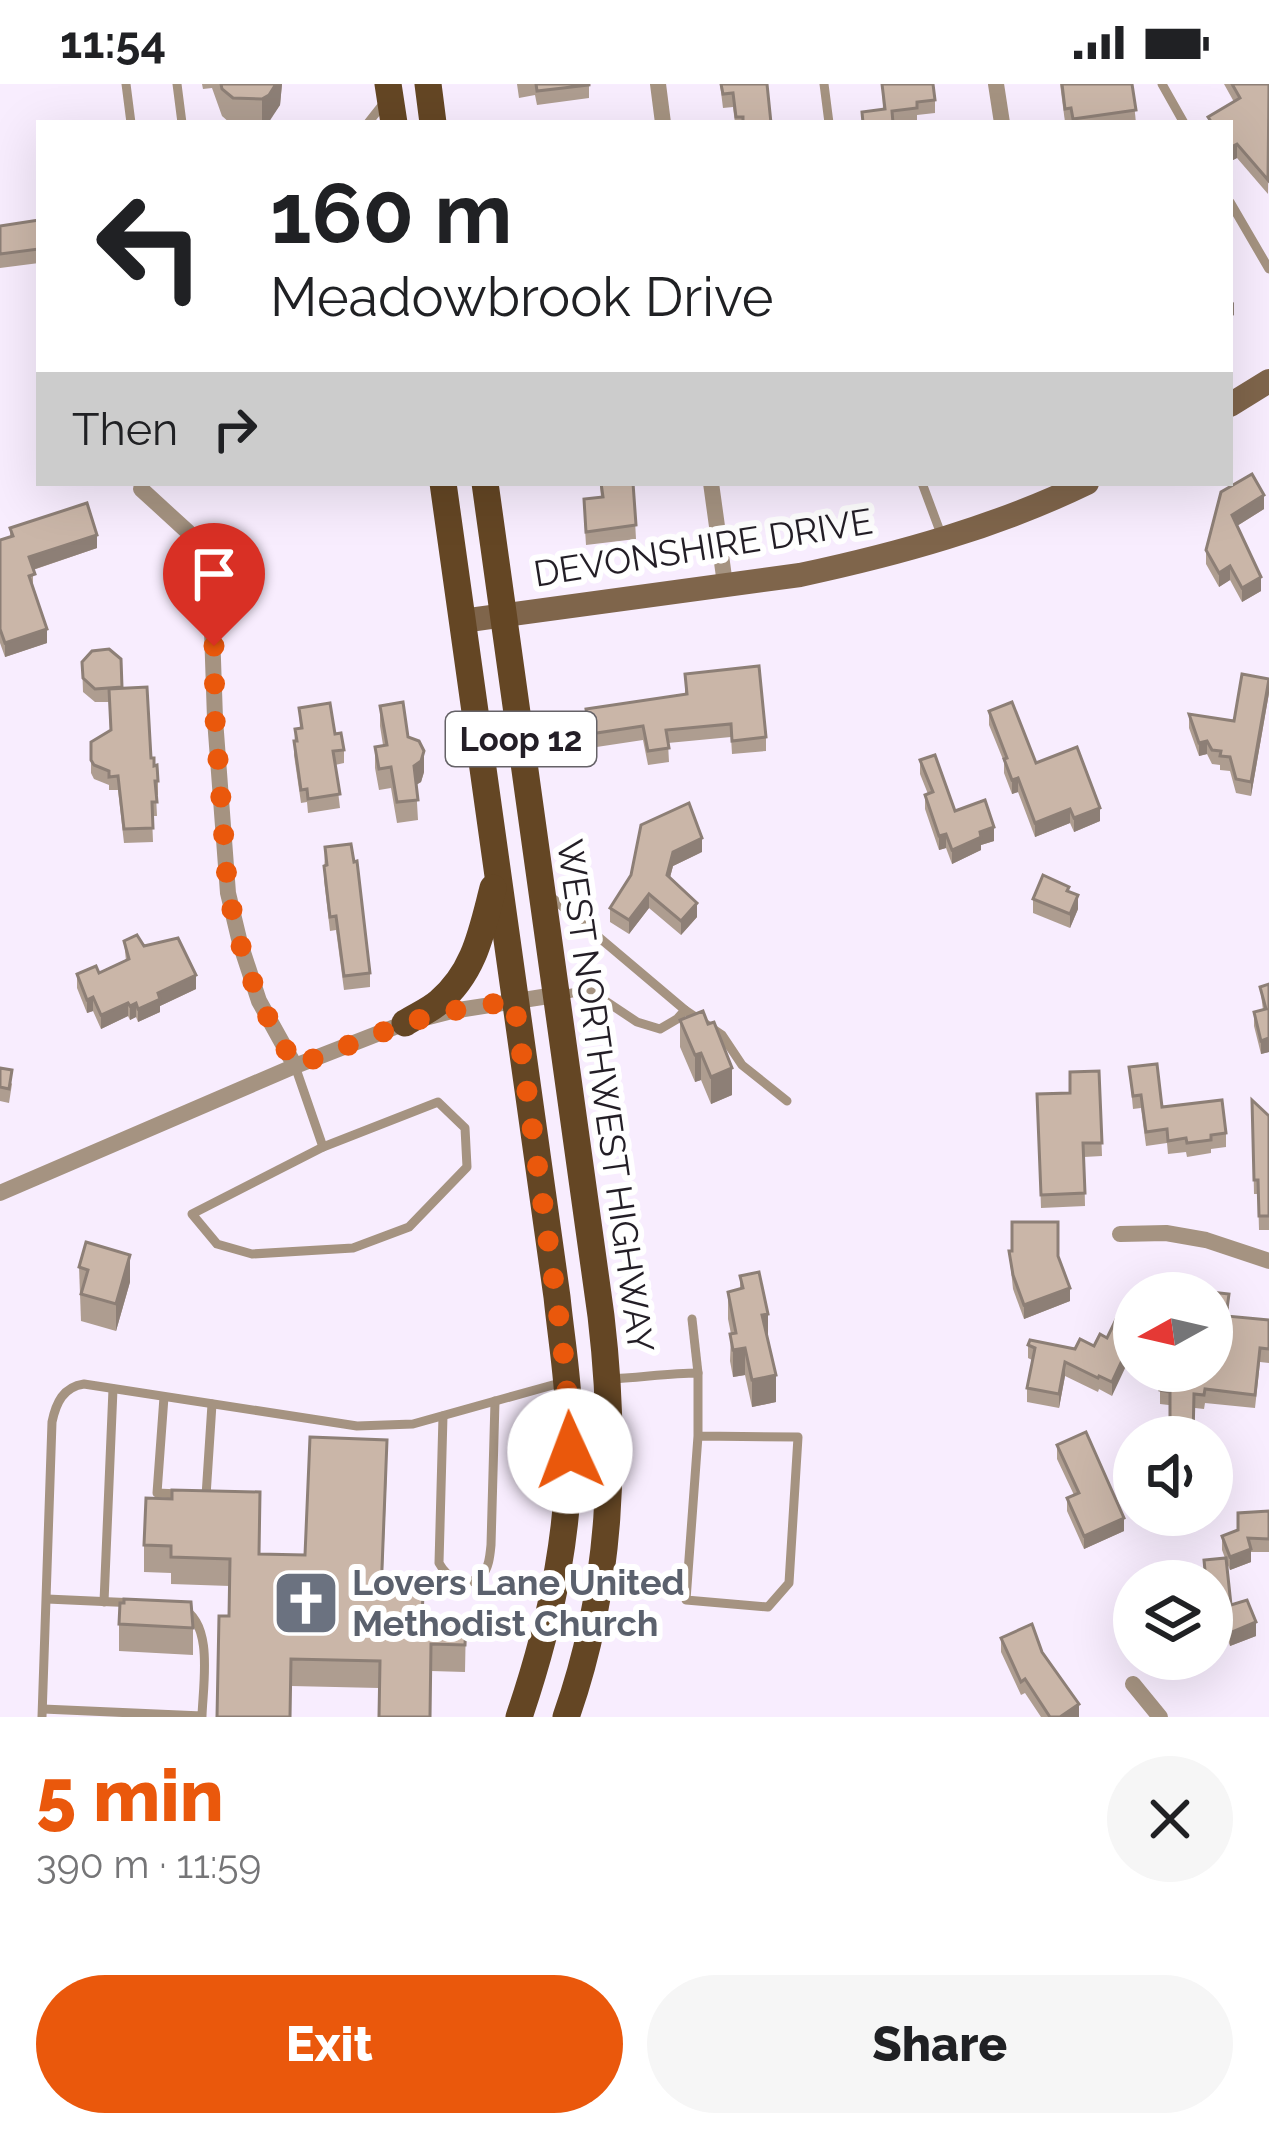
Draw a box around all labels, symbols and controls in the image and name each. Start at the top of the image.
text: 11:54 [60,16,166,69]
text: 160 m [270,164,512,263]
icon: left [72,168,228,324]
text: Meadowbrook Drive [270,265,774,329]
icon: right [202,396,268,462]
text: Then [72,403,178,456]
street label: DEVONSHIRE DRIVE [531,499,875,595]
pin [163,523,265,646]
icon: arrive [181,541,247,607]
road number: Loop 12 [446,712,596,766]
street label: WEST NORTHWEST HIGHWAY [549,837,663,1355]
north arrow [1113,1272,1233,1392]
map controls [1113,1272,1233,1680]
position arrow [507,1388,633,1514]
button: sound [1113,1416,1233,1536]
button: layers [1113,1560,1233,1680]
place label: Lovers Lane United Methodist Church [352,1561,685,1644]
church icon: Lovers Lane United Methodist Church [271,1568,341,1638]
text: 5 min [36,1753,224,1838]
button: close [1107,1756,1233,1882]
text: 390 m · 11:59 [36,1841,261,1887]
button: Exit [36,1975,623,2113]
button: Share [647,1975,1233,2113]

